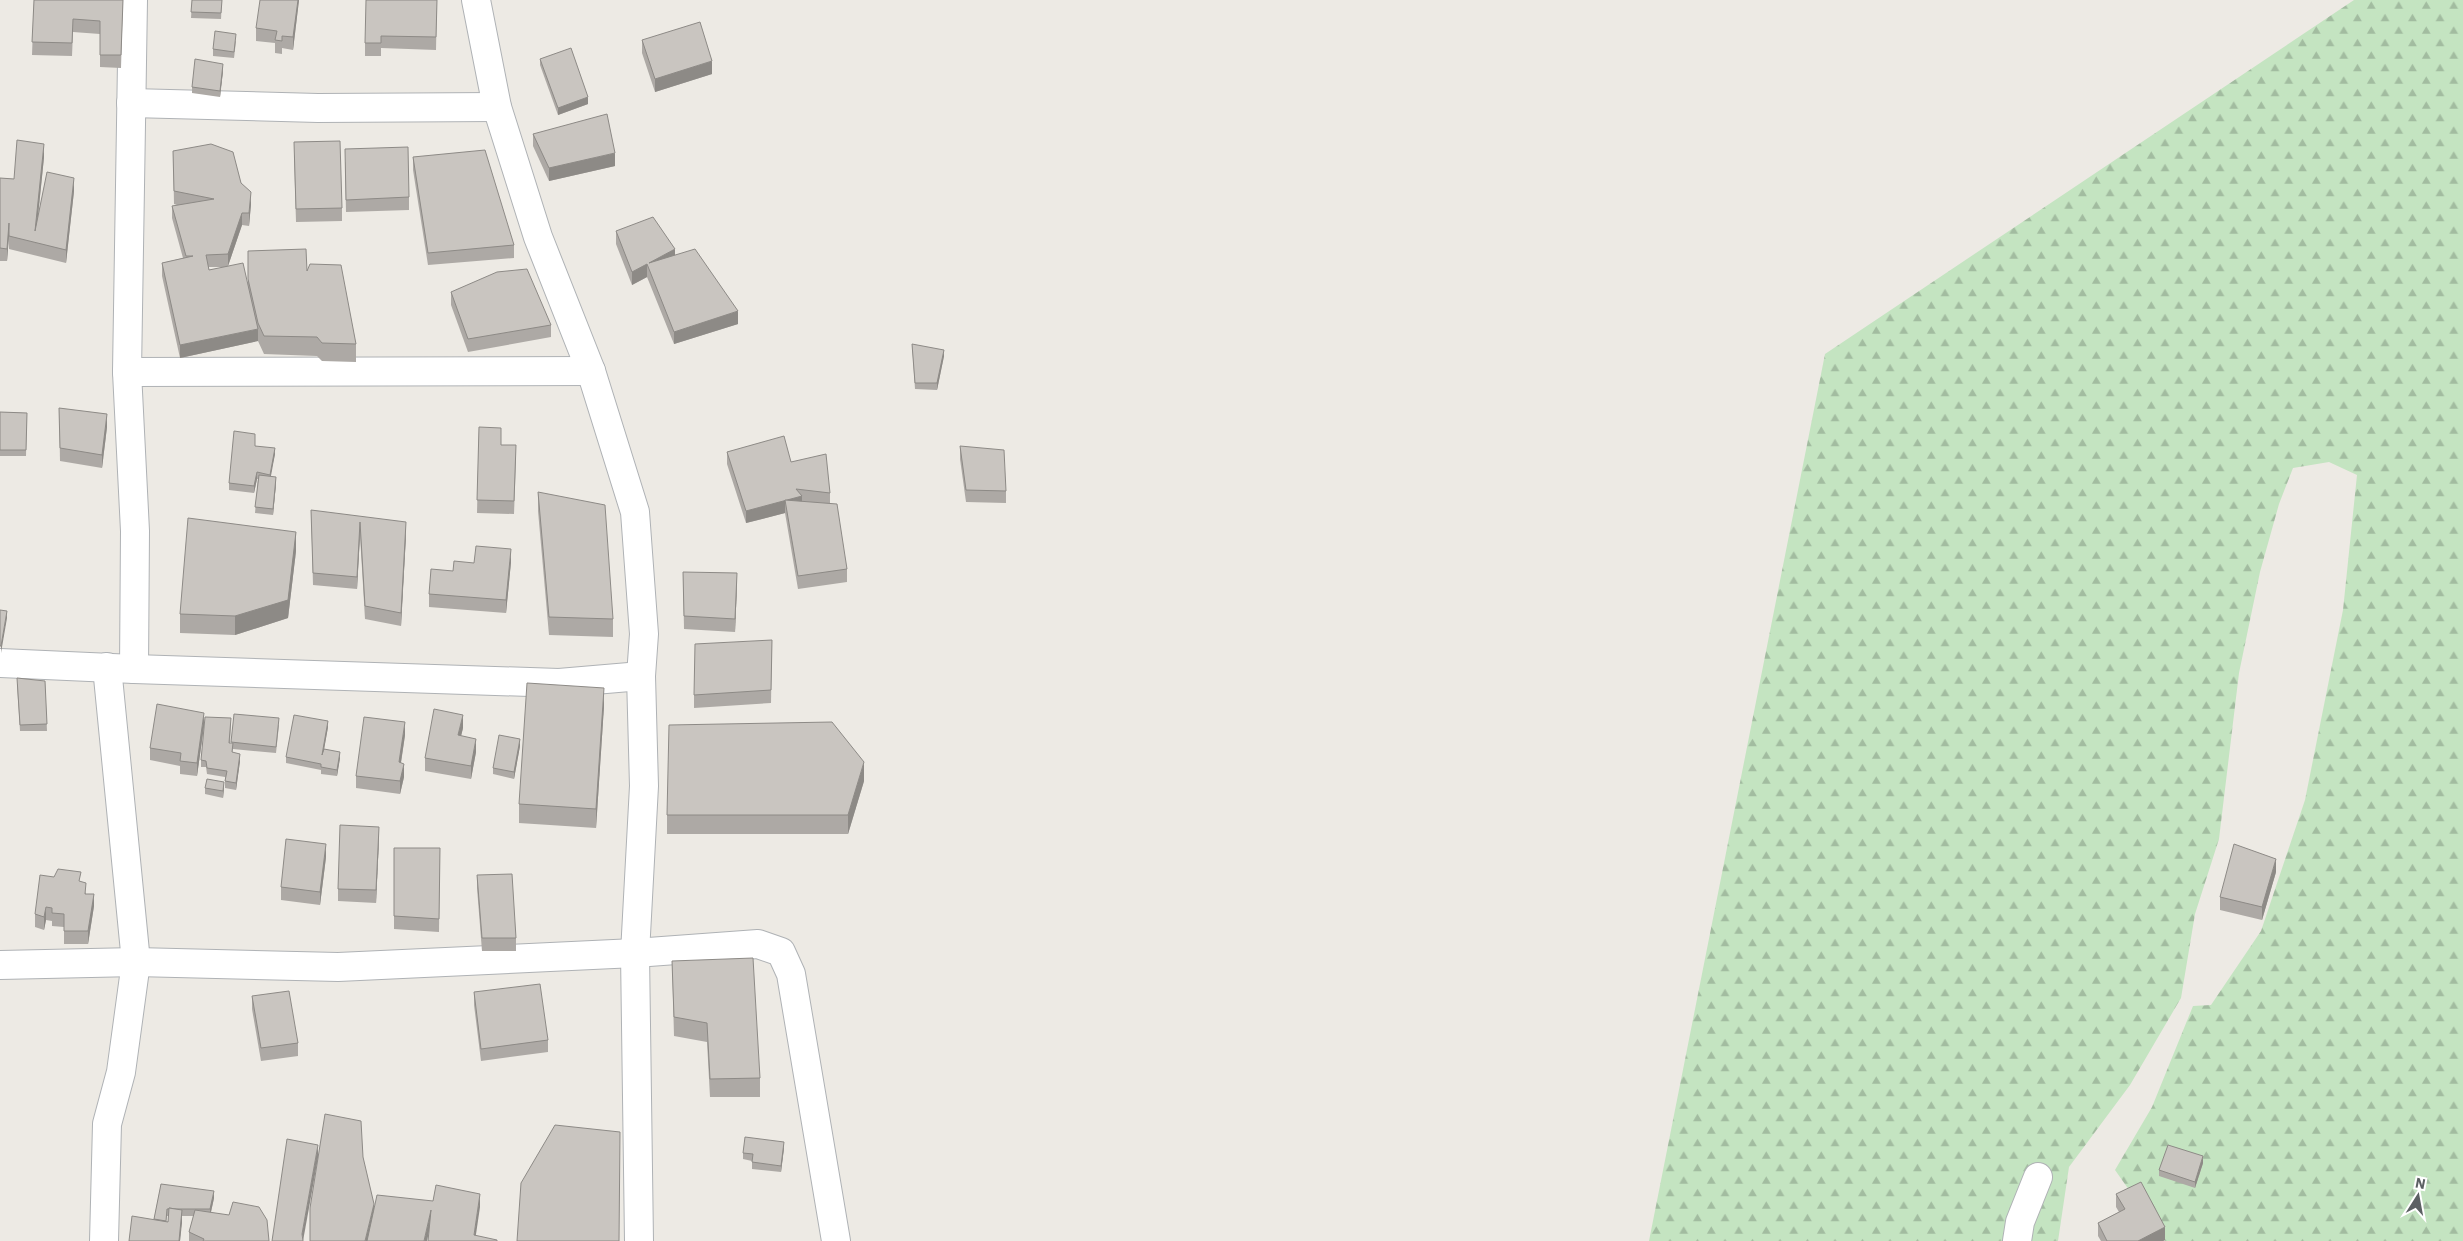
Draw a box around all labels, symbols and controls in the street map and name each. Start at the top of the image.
north arrow [2393,1171,2443,1221]
text: N [2414,1173,2427,1193]

